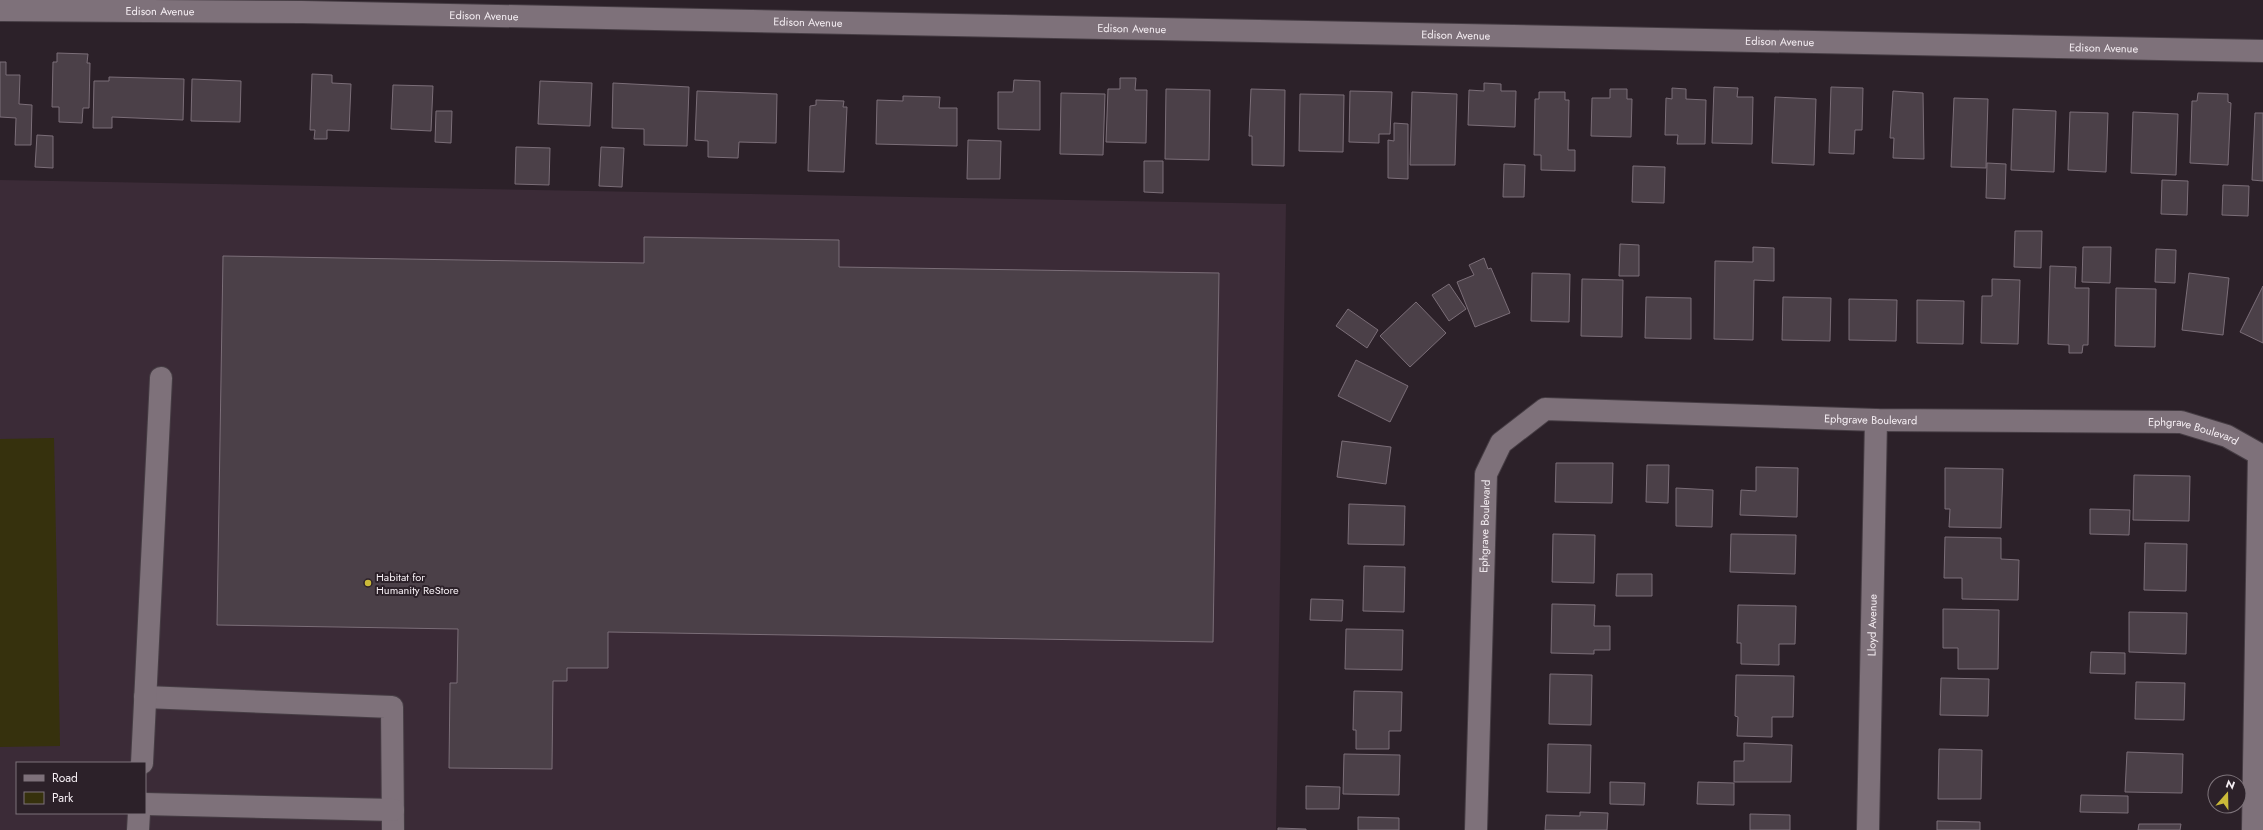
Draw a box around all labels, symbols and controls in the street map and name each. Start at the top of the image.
street label: Edison Avenue [125,3,195,19]
street label: Edison Avenue [449,7,519,24]
street label: Edison Avenue [773,13,843,31]
street label: Edison Avenue [1097,20,1167,37]
street label: Edison Avenue [1421,26,1491,44]
street label: Edison Avenue [1745,33,1815,50]
street label: Edison Avenue [2069,39,2139,57]
street label: Ephgrave Boulevard [1824,410,1917,428]
street label: Ephgrave Boulevard [2148,414,2242,449]
street label: Ephgrave Boulevard [1475,479,1494,573]
place label: Habitat for Humanity ReStore [376,569,459,598]
marker: Habitat for Humanity ReStore [363,578,373,588]
street label: Lloyd Avenue [1863,594,1881,656]
legend [16,762,146,814]
text: Road [52,769,78,787]
north arrow [2207,774,2247,814]
text: N [2224,776,2237,794]
text: Park [52,789,74,807]

